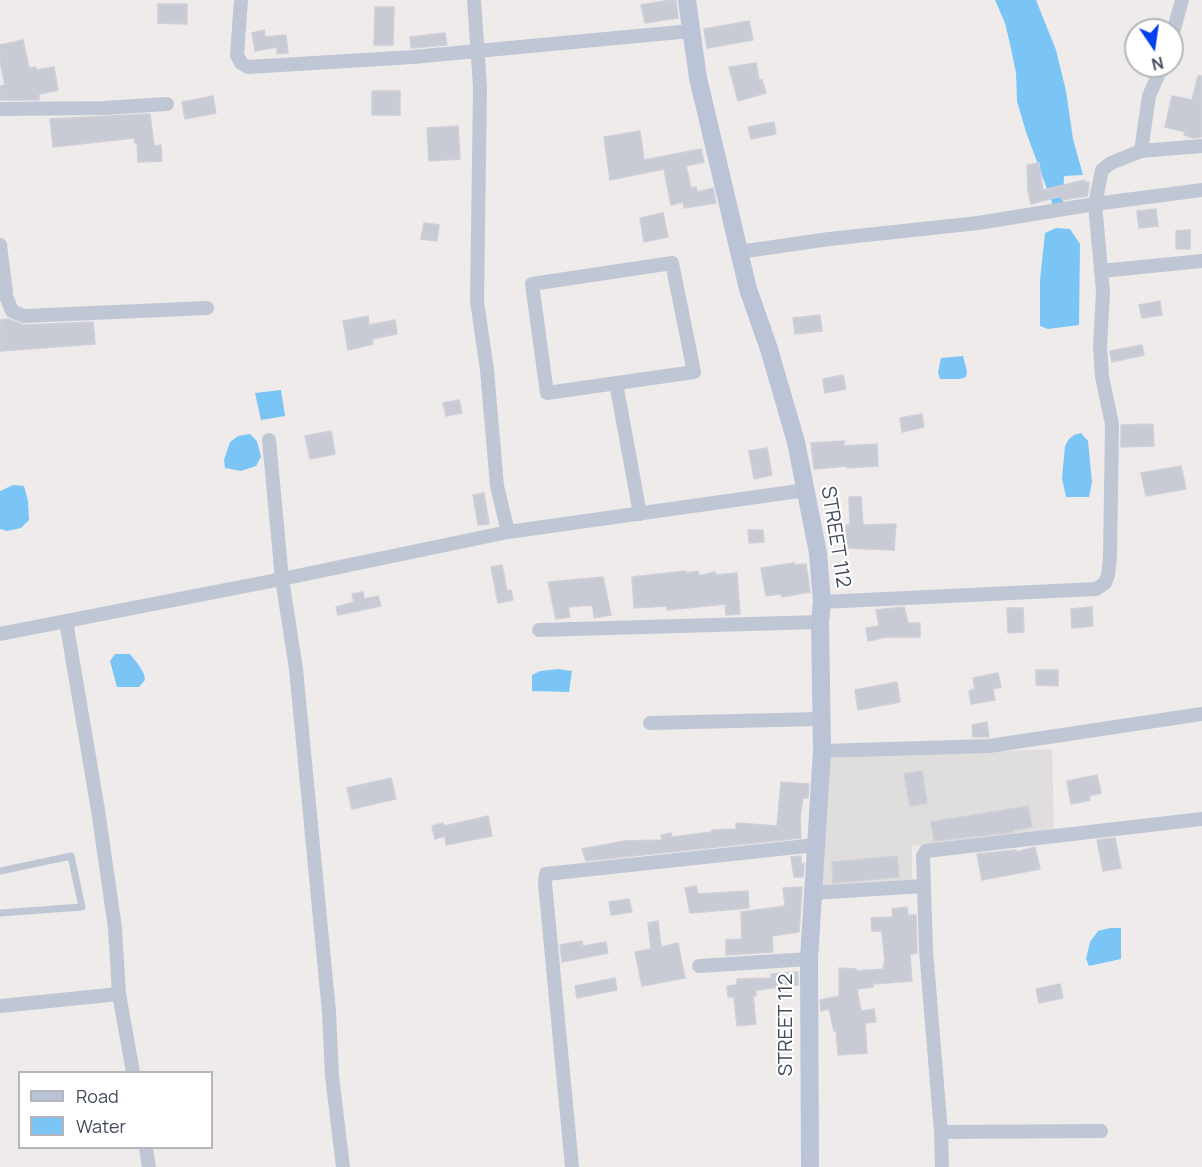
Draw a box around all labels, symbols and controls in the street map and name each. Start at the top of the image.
north arrow [1124,18,1184,78]
text: N [1150,52,1166,76]
street label: STREET 112 [815,484,855,590]
street label: STREET 112 [774,974,798,1076]
legend [18,1071,213,1149]
text: Road [76,1084,119,1108]
text: Water [76,1114,126,1138]

